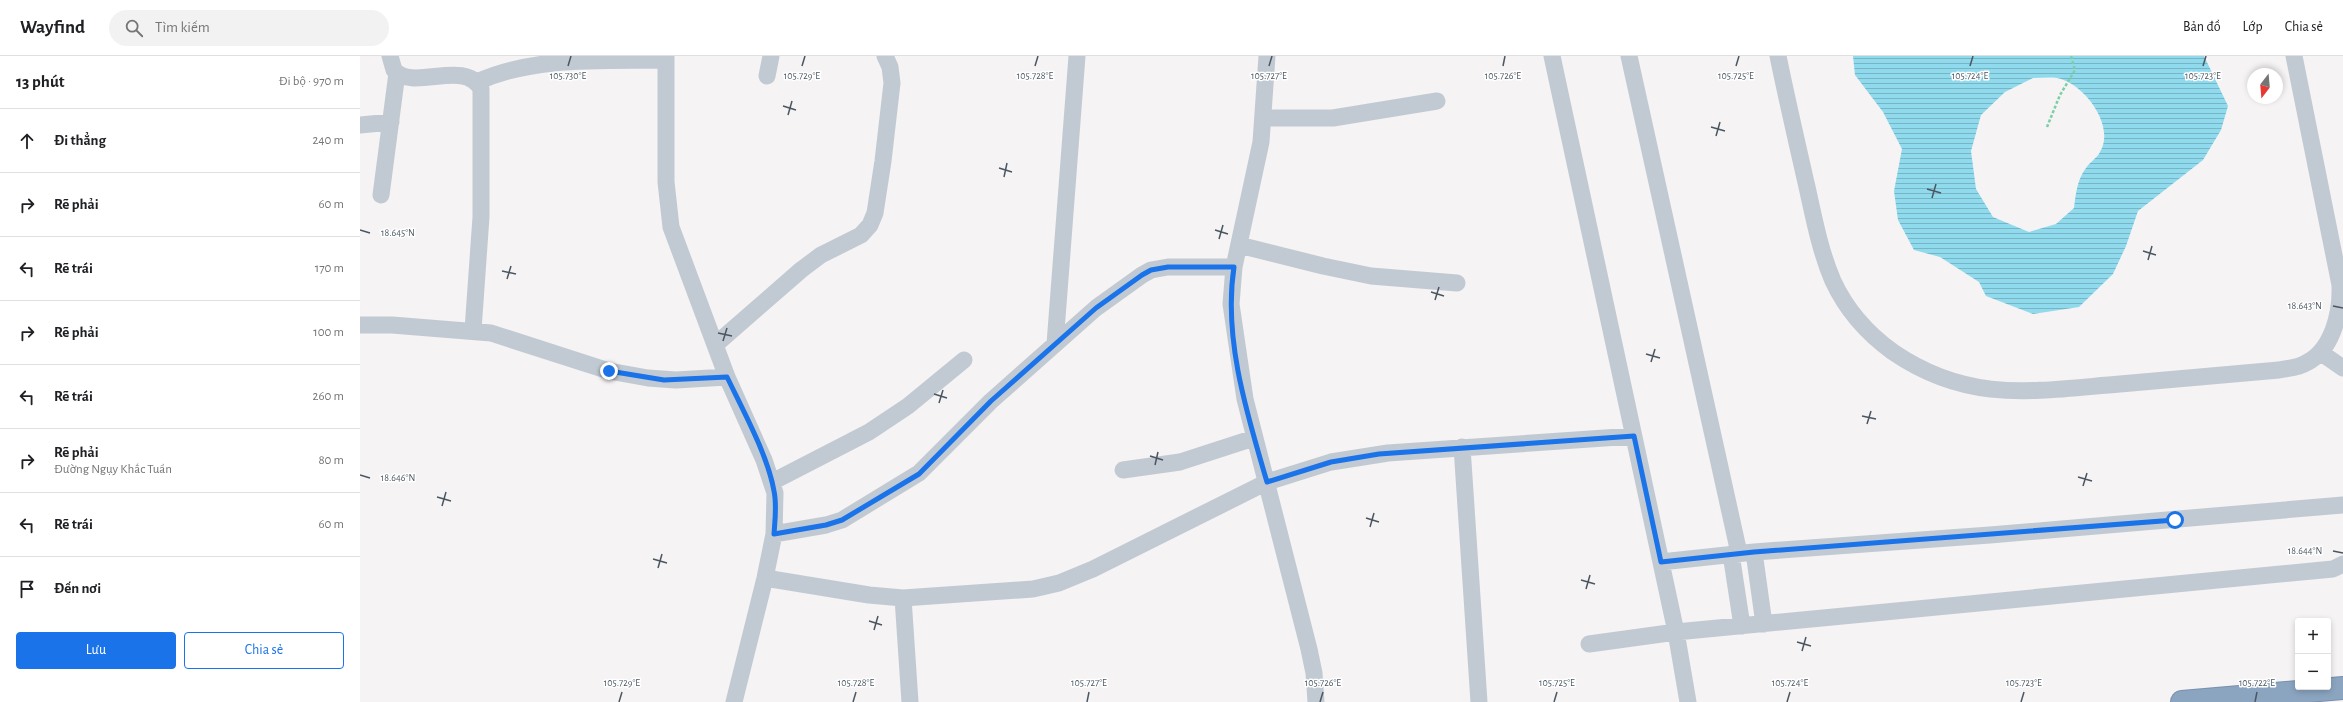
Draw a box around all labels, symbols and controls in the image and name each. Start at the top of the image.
search box [109,10,389,46]
icon: search [123,17,145,39]
text: Wayfind [20,18,85,37]
text: Tìm kiếm [155,20,210,35]
text: Bản đồ [2183,20,2221,34]
text: Lớp [2243,20,2263,34]
text: Chia sẻ [2285,20,2323,34]
north arrow [2247,68,2283,104]
text: 105.730°E [550,71,586,81]
text: 105.729°E [784,71,820,81]
text: 105.728°E [1017,71,1053,81]
text: 105.727°E [1251,71,1287,81]
text: 105.726°E [1485,71,1521,81]
text: 105.725°E [1718,71,1754,81]
text: 105.724°E [1952,71,1988,81]
text: 105.723°E [2185,71,2221,81]
text: 13 phút [16,73,65,90]
text: Đi bộ · 970 m [279,75,344,88]
icon: ahead [16,130,38,152]
text: Đi thẳng [54,133,106,148]
text: 240 m [312,134,344,147]
icon: right [16,194,38,216]
text: Rẽ phải [54,197,99,212]
text: 60 m [318,198,344,211]
text: 18.645°N [381,228,415,238]
icon: left [16,258,38,280]
text: Rẽ trái [54,261,93,276]
text: 170 m [315,262,344,275]
text: 18.643°N [2288,301,2322,311]
icon: right [16,322,38,344]
text: Rẽ phải [54,325,99,340]
text: 100 m [313,326,344,339]
route end [600,362,618,380]
icon: left [16,386,38,408]
text: Rẽ trái [54,389,93,404]
text: 260 m [313,390,344,403]
text: Rẽ phải [54,445,99,460]
icon: right [16,450,38,472]
text: 80 m [318,454,344,467]
text: Đường Ngụy Khắc Tuần [54,463,172,476]
text: 18.646°N [381,473,415,483]
route start [2166,511,2184,529]
icon: left [16,514,38,536]
text: Rẽ trái [54,517,93,532]
text: 60 m [318,518,344,531]
text: 18.644°N [2288,546,2322,556]
icon: arrive [16,578,38,600]
text: Đến nơi [54,581,101,596]
map controls [2295,618,2331,690]
button: + [2295,618,2331,654]
button: Lưu [16,632,176,669]
button: Chia sẻ [184,632,344,669]
button: − [2295,654,2331,690]
text: 105.729°E [604,678,640,688]
text: 105.728°E [838,678,874,688]
text: 105.727°E [1071,678,1107,688]
text: 105.726°E [1305,678,1341,688]
text: 105.725°E [1539,678,1575,688]
text: 105.724°E [1772,678,1808,688]
text: 105.723°E [2006,678,2042,688]
text: 105.722°E [2239,678,2275,688]

